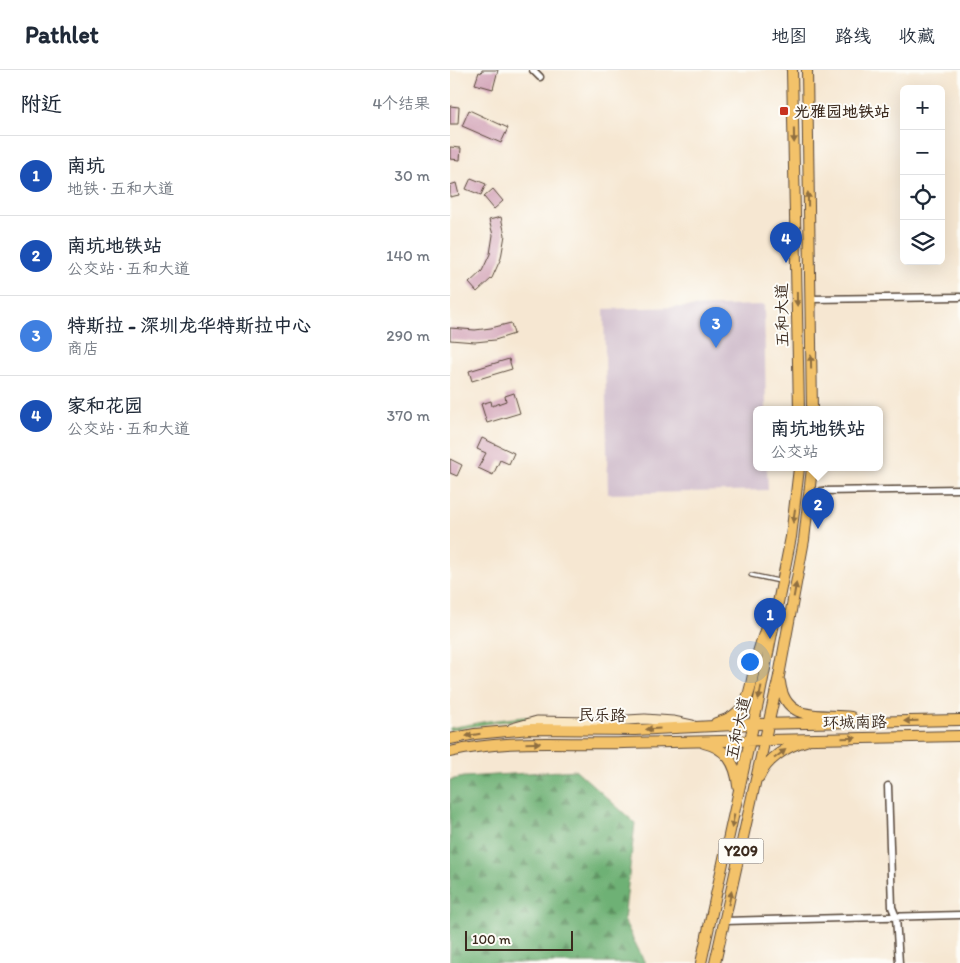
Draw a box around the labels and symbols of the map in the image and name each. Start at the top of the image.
place label: 光雅园地铁站 [794,102,890,121]
marker: 光雅园地铁站 [778,105,790,117]
one-way arrow [790,128,798,144]
one-way arrow [804,191,812,207]
pin: 4 [770,222,802,263]
street label: 五和大道 [772,283,792,347]
one-way arrow [793,291,801,307]
pin: 3 [700,307,732,348]
one-way arrow [807,353,815,369]
pin: 2 [802,488,834,529]
one-way arrow [789,509,797,525]
one-way arrow [791,582,799,598]
pin: 1 [754,598,786,639]
your location [737,649,763,675]
one-way arrow [756,685,764,701]
street label: 五和大道 [722,695,754,761]
street label: 民乐路 [578,705,626,725]
street label: 环城南路 [823,712,887,732]
one-way arrow [903,717,919,725]
one-way arrow [645,726,661,734]
one-way arrow [465,731,481,739]
one-way arrow [841,733,857,741]
one-way arrow [525,739,541,747]
one-way arrow [773,748,786,759]
one-way arrow [729,814,737,829]
road number: Y209 [718,838,764,864]
one-way arrow [726,891,734,906]
scale bar [465,928,572,951]

